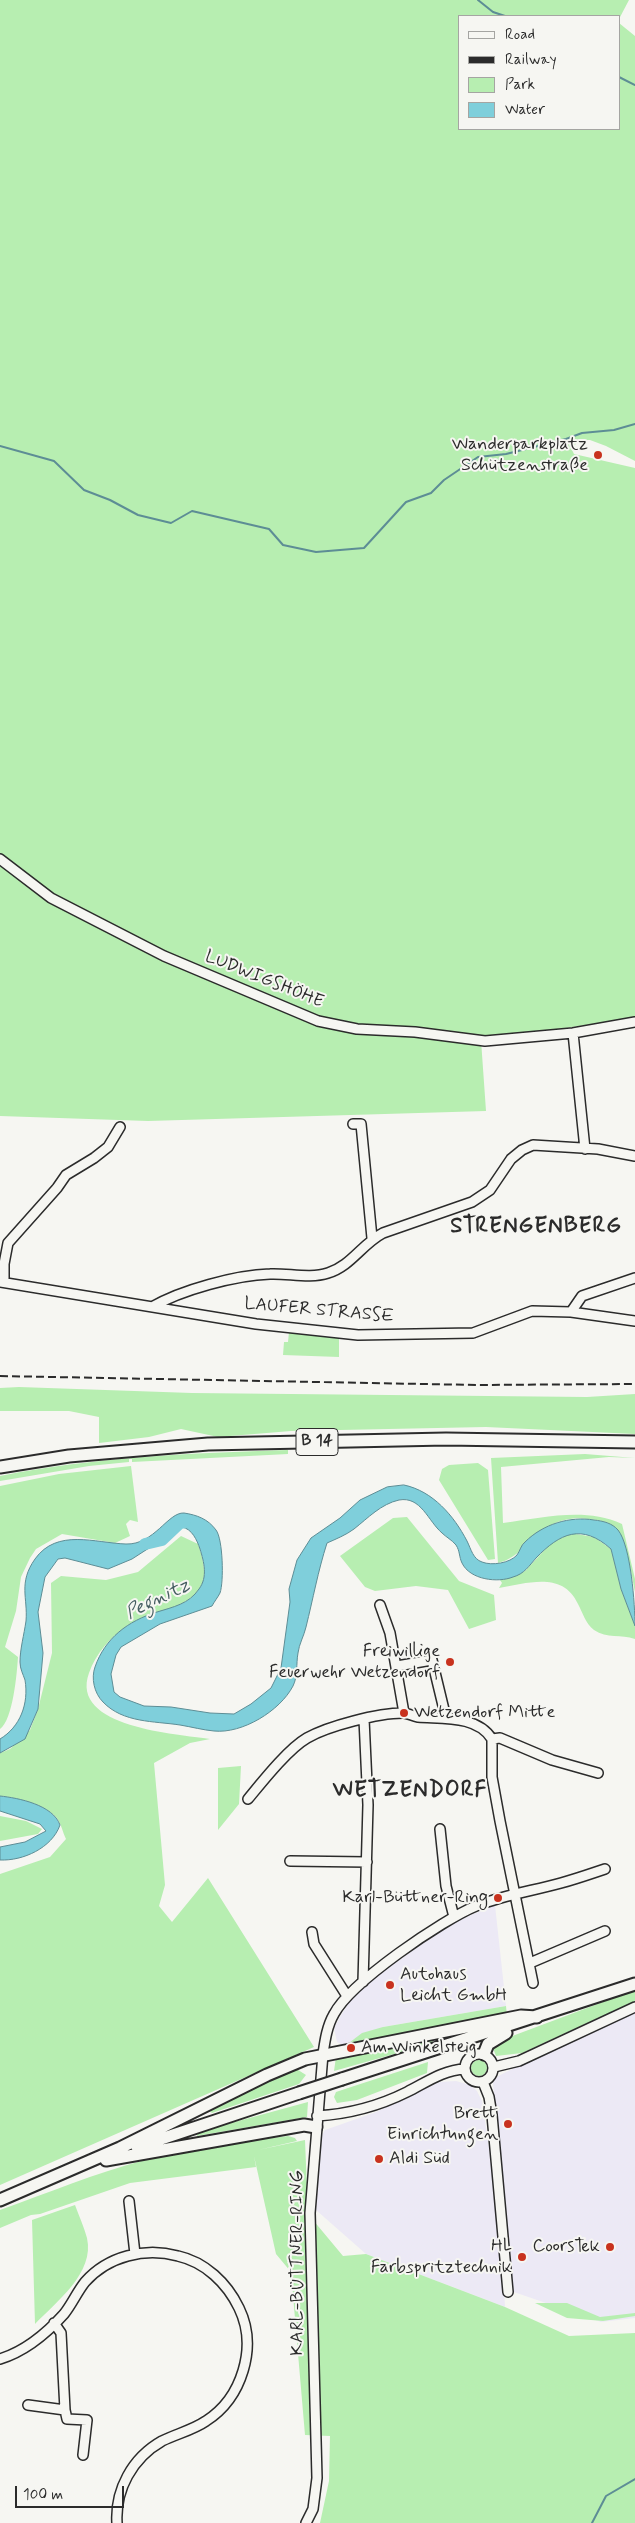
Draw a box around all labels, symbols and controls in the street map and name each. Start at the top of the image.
legend [458,15,620,130]
text: Road [505,25,535,45]
text: Railway [505,50,557,70]
text: Park [505,75,535,95]
text: Water [505,100,545,120]
place label: Wanderparkplatz Schützenstraße [452,434,588,476]
marker: Wanderparkplatz Schützenstraße [592,449,604,461]
street label: LUDWIGSHÖHE [201,946,327,1014]
district label: STRENGENBERG [445,1214,627,1240]
street label: LAUFER STRASSE [243,1294,395,1328]
road number: B 14 [296,1428,338,1455]
water label: Pegnitz [122,1575,194,1625]
place label: Freiwillige Feuerwehr Wetzendorf [269,1641,440,1684]
marker: Freiwillige Feuerwehr Wetzendorf [444,1656,456,1668]
place label: Wetzendorf Mitte [414,1702,555,1724]
marker: Wetzendorf Mitte [398,1707,410,1719]
district label: WETZENDORF [329,1778,491,1804]
place label: Karl-Büttner-Ring [342,1887,488,1909]
marker: Karl-Büttner-Ring [492,1892,504,1904]
place label: Autohaus Leicht GmbH [400,1964,507,2006]
marker: Autohaus Leicht GmbH [384,1979,396,1991]
place label: Am Winkelsteig [361,2037,477,2059]
marker: Am Winkelsteig [345,2042,357,2054]
place label: Brett Einrichtungen [387,2103,498,2146]
marker: Brett Einrichtungen [502,2118,514,2130]
place label: Aldi Süd [389,2148,450,2170]
marker: Aldi Süd [373,2153,385,2165]
street label: KARL-BÜTTNER-RING [287,2170,309,2356]
place label: HL Farbspritztechnik [371,2236,512,2278]
place label: CoorsTek [532,2236,600,2258]
marker: CoorsTek [604,2241,616,2253]
marker: HL Farbspritztechnik [516,2251,528,2263]
scale bar [18,2476,126,2508]
text: 100 m [23,2485,63,2505]

